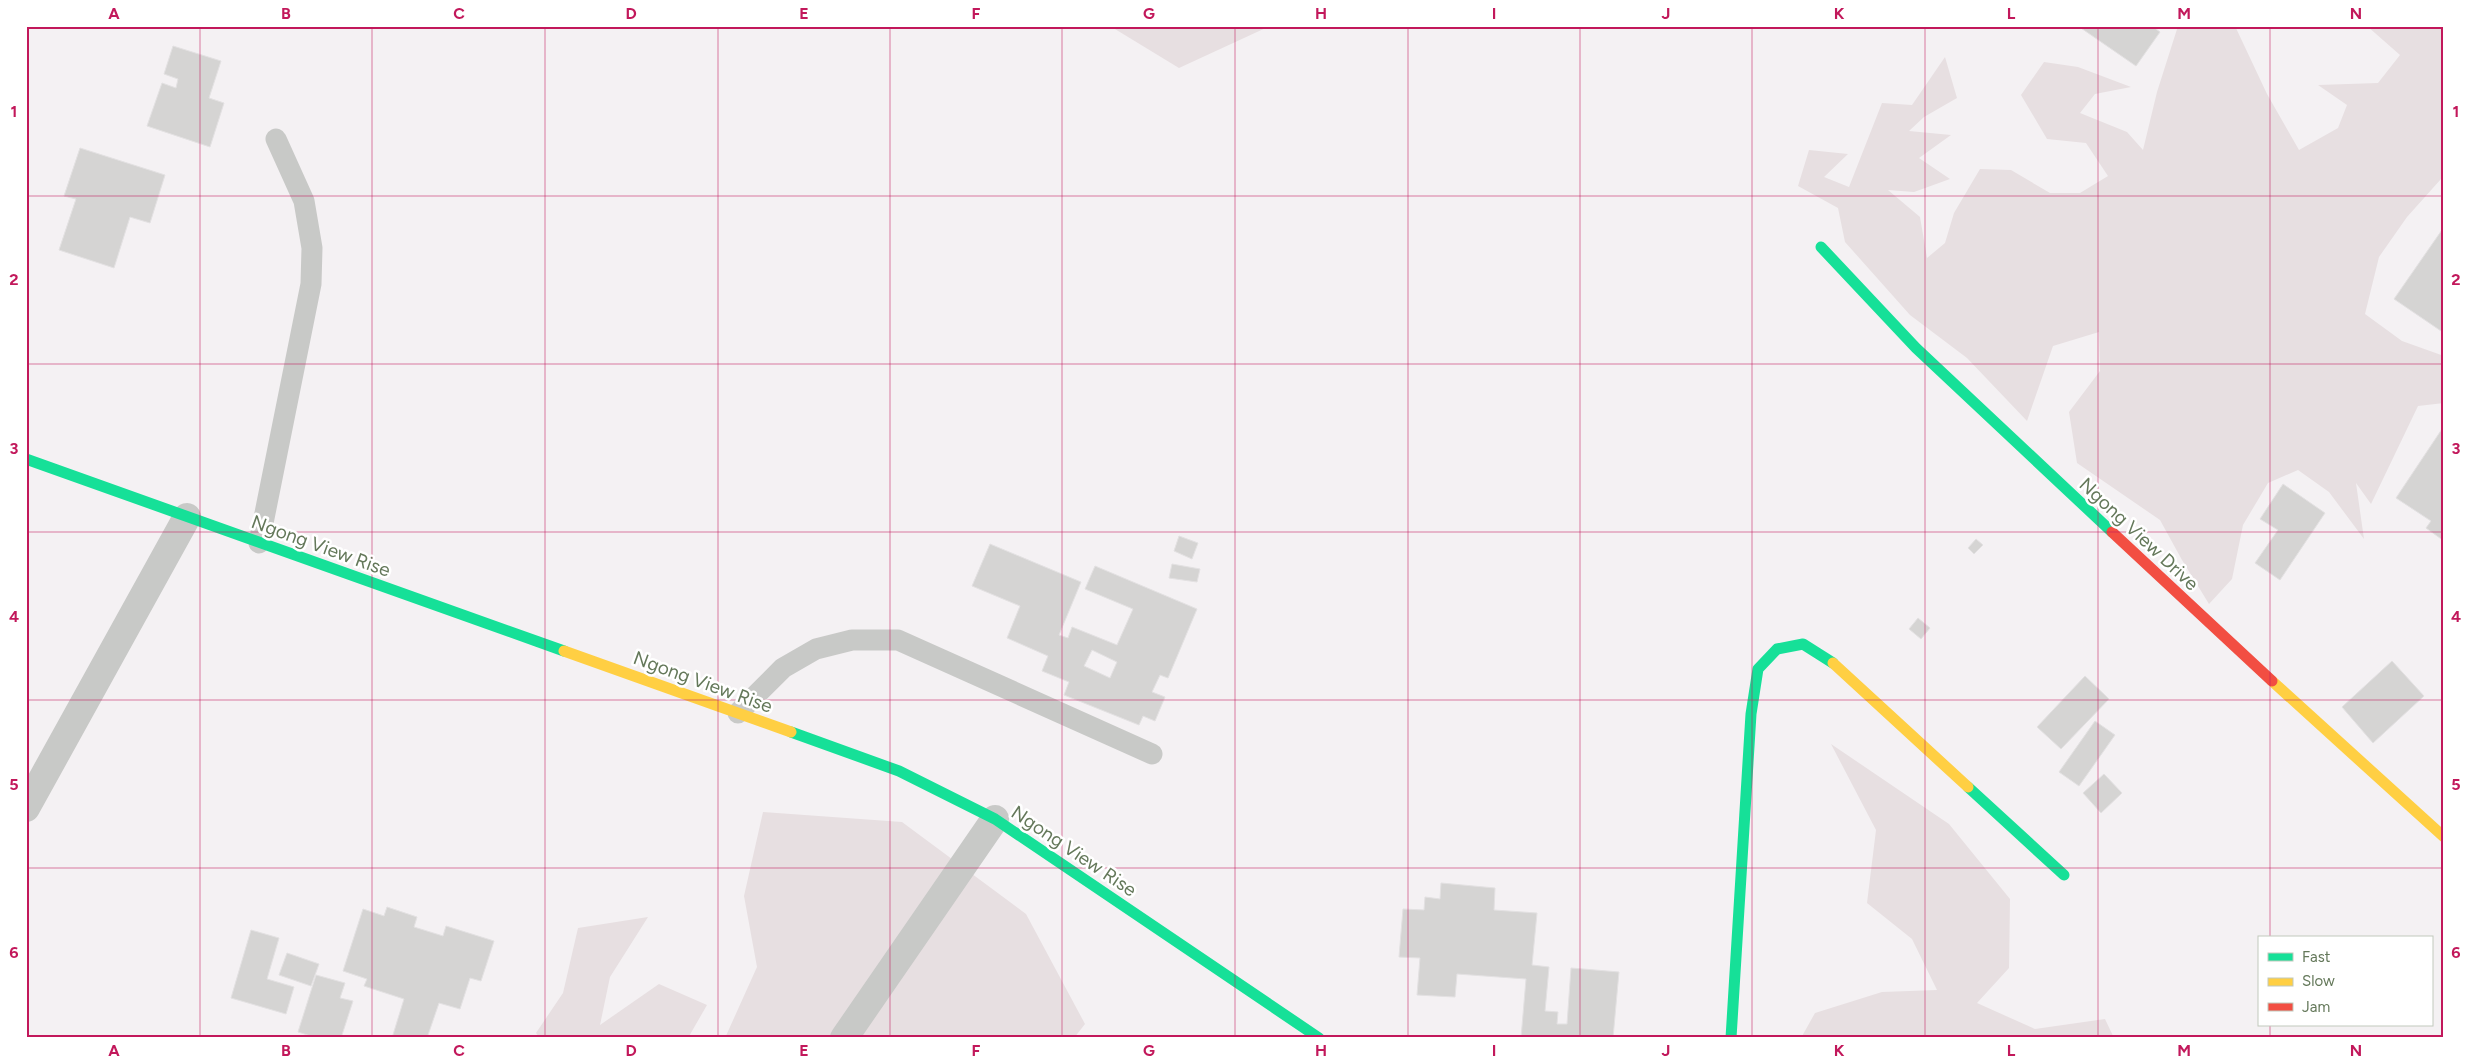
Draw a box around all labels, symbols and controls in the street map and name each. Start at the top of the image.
text: A [108,4,120,23]
text: B [281,4,291,23]
text: C [453,4,465,23]
text: D [625,4,637,23]
text: E [799,4,809,23]
text: F [972,4,981,23]
text: G [1143,4,1155,23]
text: H [1315,4,1327,23]
text: I [1492,4,1496,23]
text: J [1662,4,1670,23]
text: K [1834,4,1845,23]
text: L [2007,4,2016,23]
text: M [2177,4,2191,23]
text: N [2350,4,2362,23]
text: 1 [11,102,17,121]
text: 1 [2453,102,2459,121]
text: 2 [9,270,19,289]
text: 2 [2451,270,2461,289]
text: 3 [10,439,19,458]
text: 3 [2452,439,2461,458]
street label: Ngong View Drive [2075,473,2203,595]
street label: Ngong View Rise [248,510,394,582]
text: 4 [9,607,19,626]
text: 4 [2451,607,2461,626]
street label: Ngong View Rise [630,646,776,718]
text: 5 [9,775,19,794]
text: 5 [2451,775,2461,794]
street label: Ngong View Rise [1007,801,1141,901]
legend [2258,936,2432,1026]
text: 6 [9,943,19,962]
text: 6 [2451,943,2461,962]
text: Fast [2302,948,2331,966]
text: Slow [2302,972,2335,990]
text: Jam [2302,998,2330,1016]
text: A [108,1041,120,1060]
text: B [281,1041,291,1060]
text: C [453,1041,465,1060]
text: D [625,1041,637,1060]
text: E [799,1041,809,1060]
text: F [972,1041,981,1060]
text: G [1143,1041,1155,1060]
text: H [1315,1041,1327,1060]
text: I [1492,1041,1496,1060]
text: J [1662,1041,1670,1060]
text: K [1834,1041,1845,1060]
text: L [2007,1041,2016,1060]
text: M [2177,1041,2191,1060]
text: N [2350,1041,2362,1060]

